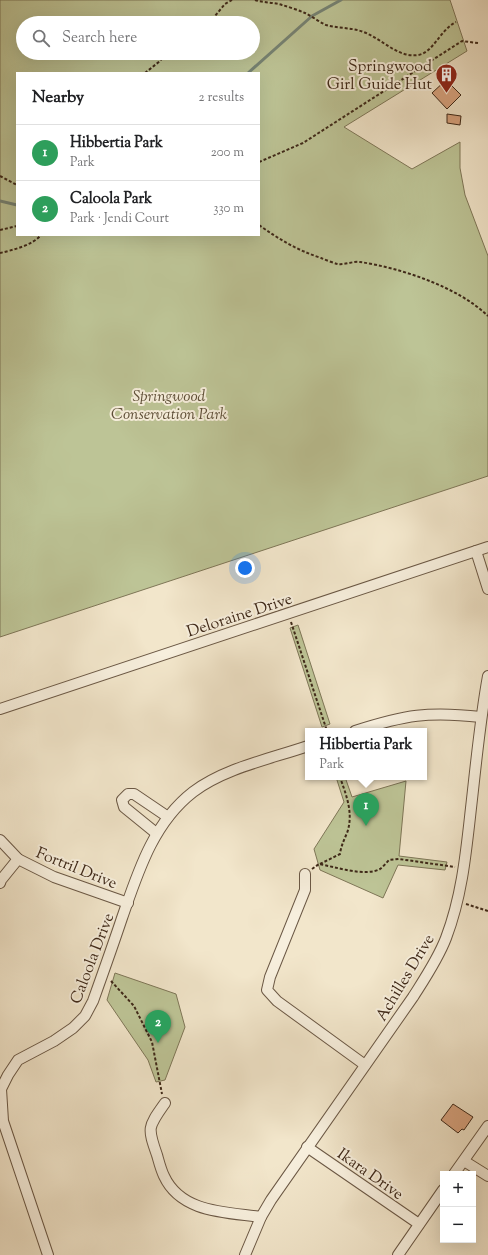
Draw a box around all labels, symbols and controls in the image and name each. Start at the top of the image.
search box [16,16,260,60]
icon: search [30,27,52,49]
text: Search here [62,28,137,49]
place label: Springwood Girl Guide Hut [327,56,433,97]
building icon: Springwood Girl Guide Hut [434,61,460,94]
text: Nearby [32,86,84,110]
text: 2 results [199,89,244,107]
text: Hibbertia Park [70,133,163,154]
text: 1 [43,144,47,162]
text: 200 m [211,144,244,162]
text: Park [70,154,95,172]
text: Caloola Park [70,189,152,210]
text: 2 [42,200,48,218]
text: 330 m [213,200,244,218]
text: Park · Jendi Court [70,210,169,228]
park label: Springwood Conservation Park [111,386,227,427]
your location [235,558,255,578]
street label: Deloraine Drive [184,588,295,644]
popup [305,728,427,780]
text: Hibbertia Park [319,735,413,756]
text: Park [319,756,344,774]
pin: 1 [353,793,379,826]
street label: Fortril Drive [32,843,120,896]
street label: Caloola Drive [65,910,121,1008]
street label: Achilles Drive [371,930,441,1026]
pin: 2 [145,1010,171,1043]
street label: Ikara Drive [332,1144,408,1206]
map controls [440,1171,476,1243]
button: + [440,1171,476,1207]
button: − [440,1207,476,1243]

